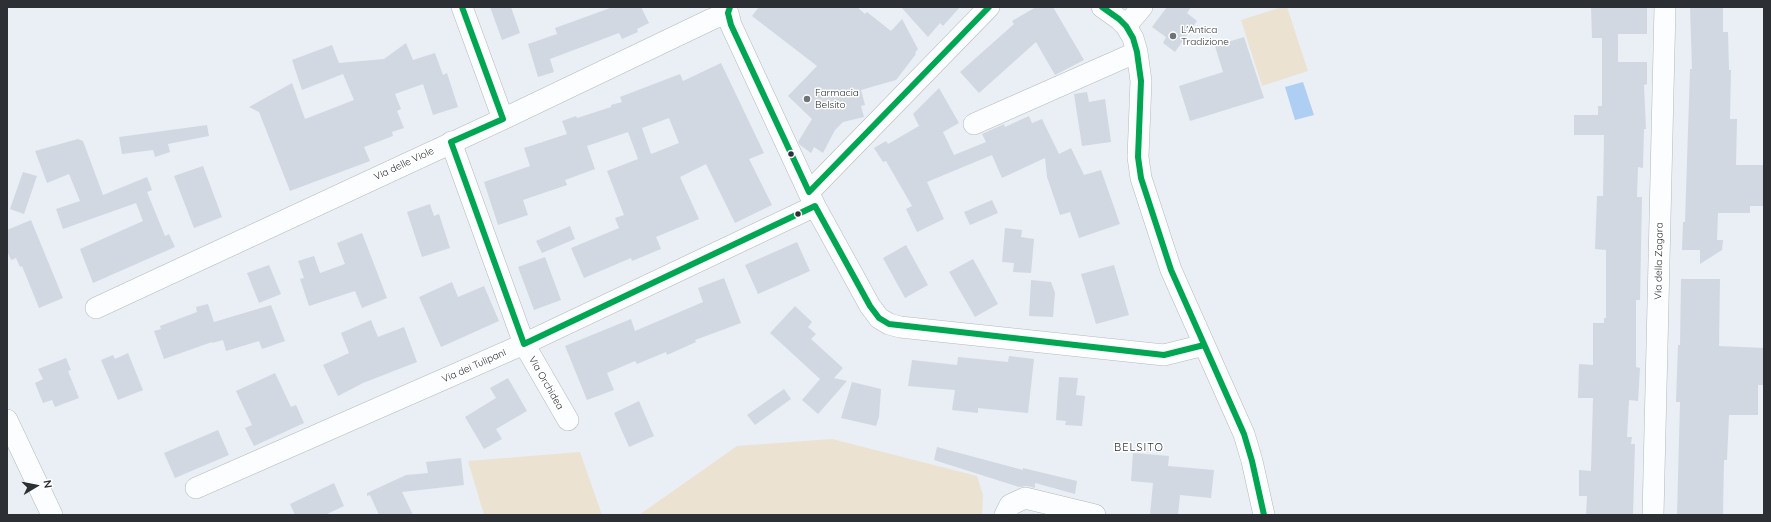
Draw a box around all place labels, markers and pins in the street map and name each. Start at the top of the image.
place label: L'Antica Tradizione [1181,24,1229,48]
marker: L'Antica Tradizione [1168,31,1178,41]
place label: Farmacia Belsito [815,87,859,110]
marker: Farmacia Belsito [802,94,812,104]
unlabelled marker [786,149,796,159]
unlabelled marker [793,209,803,219]

